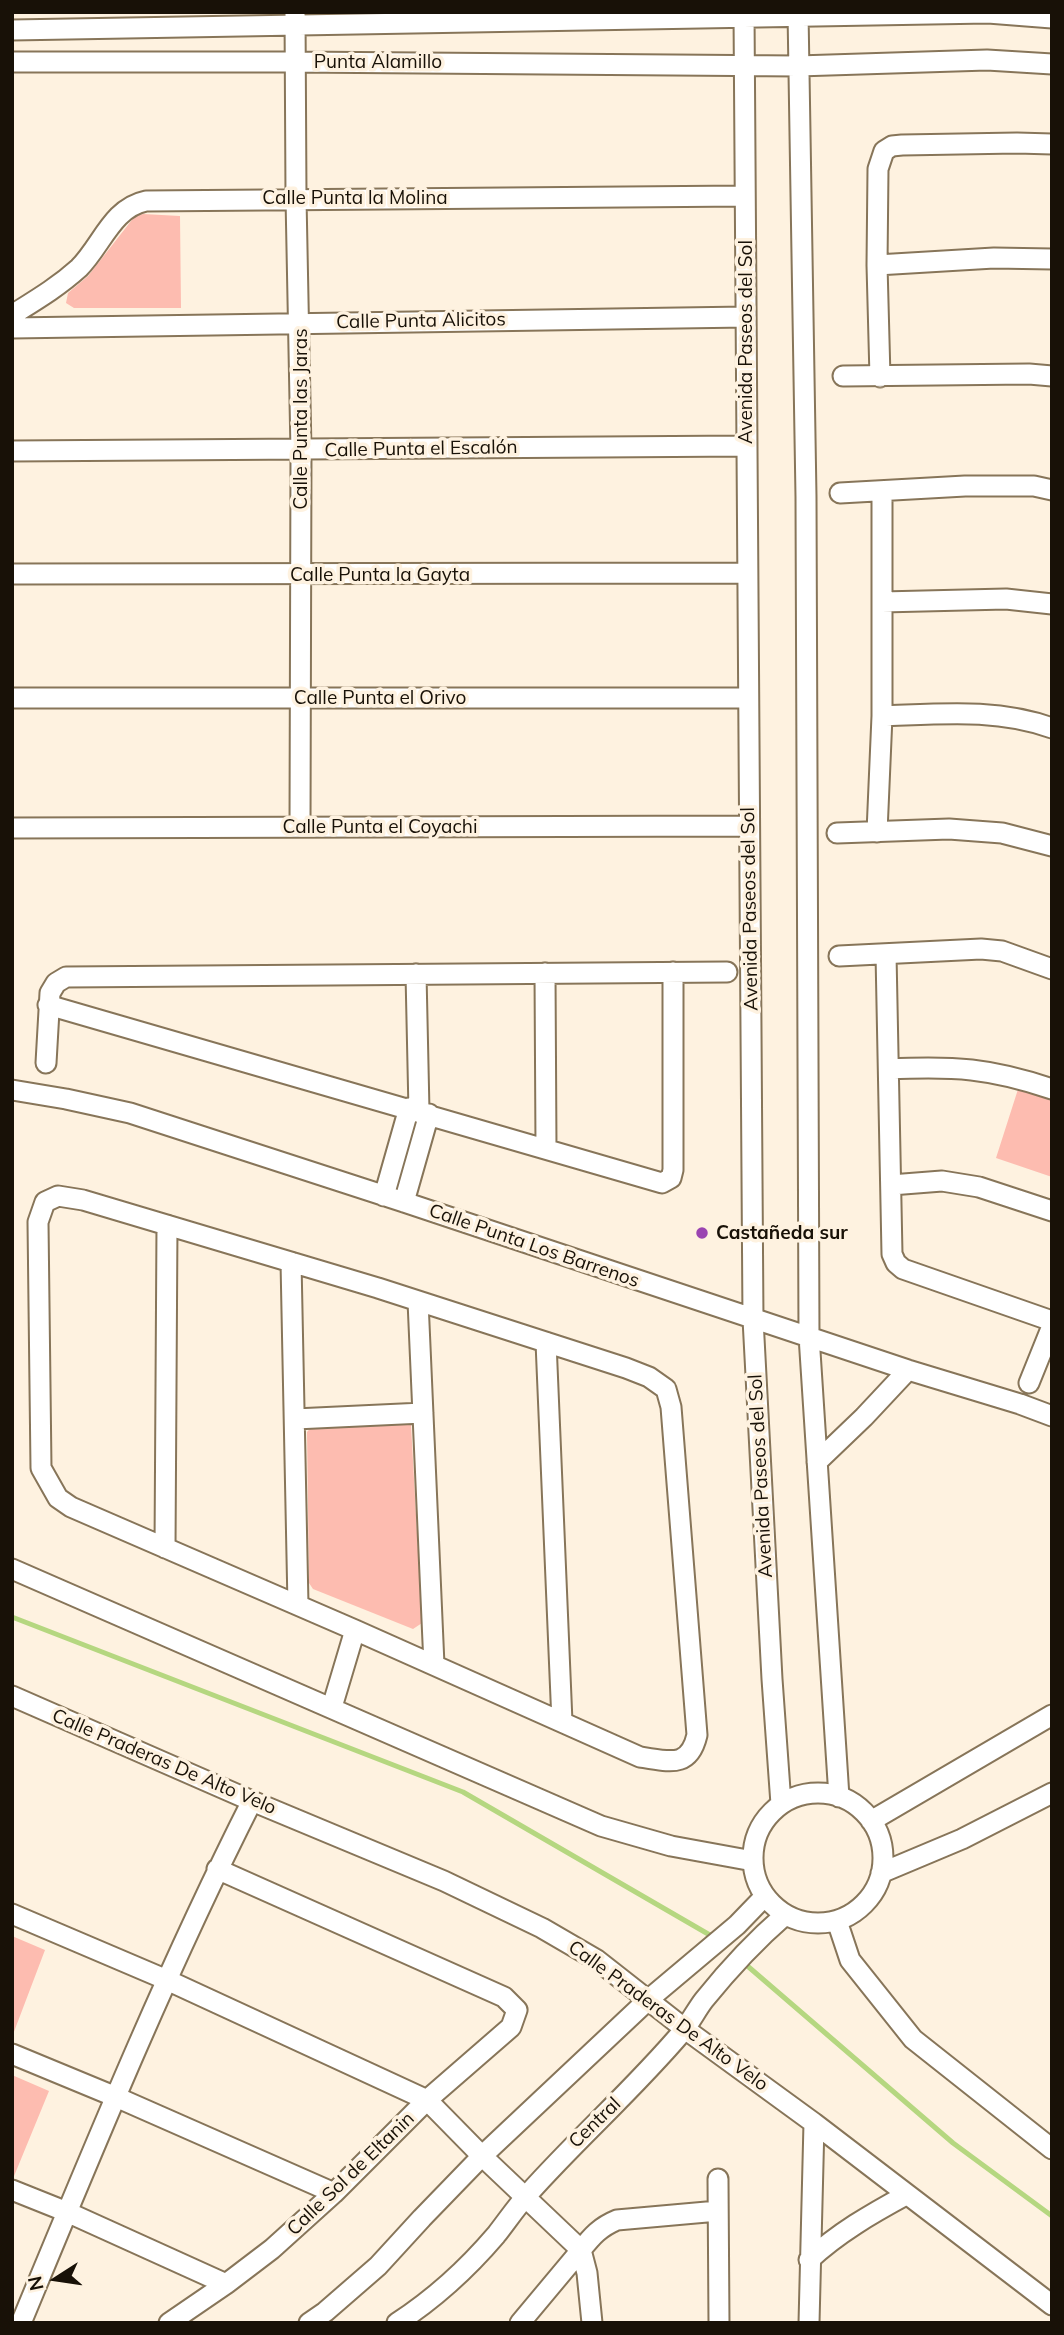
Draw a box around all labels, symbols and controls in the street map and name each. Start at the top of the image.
street label: Punta Alamillo [314,51,442,73]
street label: Calle Punta la Molina [262,187,448,209]
street label: Avenida Paseos del Sol [735,240,757,444]
street label: Calle Punta Alicitos [336,308,506,334]
street label: Calle Punta las Jaras [290,328,312,510]
street label: Calle Punta el Escalón [324,436,518,462]
street label: Calle Punta la Gayta [290,564,470,586]
street label: Calle Punta el Orivo [294,687,466,709]
street label: Avenida Paseos del Sol [737,807,763,1011]
street label: Calle Punta el Coyachi [283,816,477,838]
street label: Calle Punta Los Barrenos [426,1199,642,1293]
place label: Castañeda sur [716,1222,848,1244]
marker: Castañeda sur [694,1225,710,1241]
street label: Avenida Paseos del Sol [744,1374,778,1578]
street label: Calle Praderas De Alto Velo [48,1704,280,1820]
street label: Calle Praderas De Alto Velo [564,1936,772,2096]
street label: Central [564,2093,626,2153]
street label: Calle Sol de Eltanin [283,2108,419,2240]
north arrow [21,2244,91,2314]
text: N [22,2274,49,2293]

